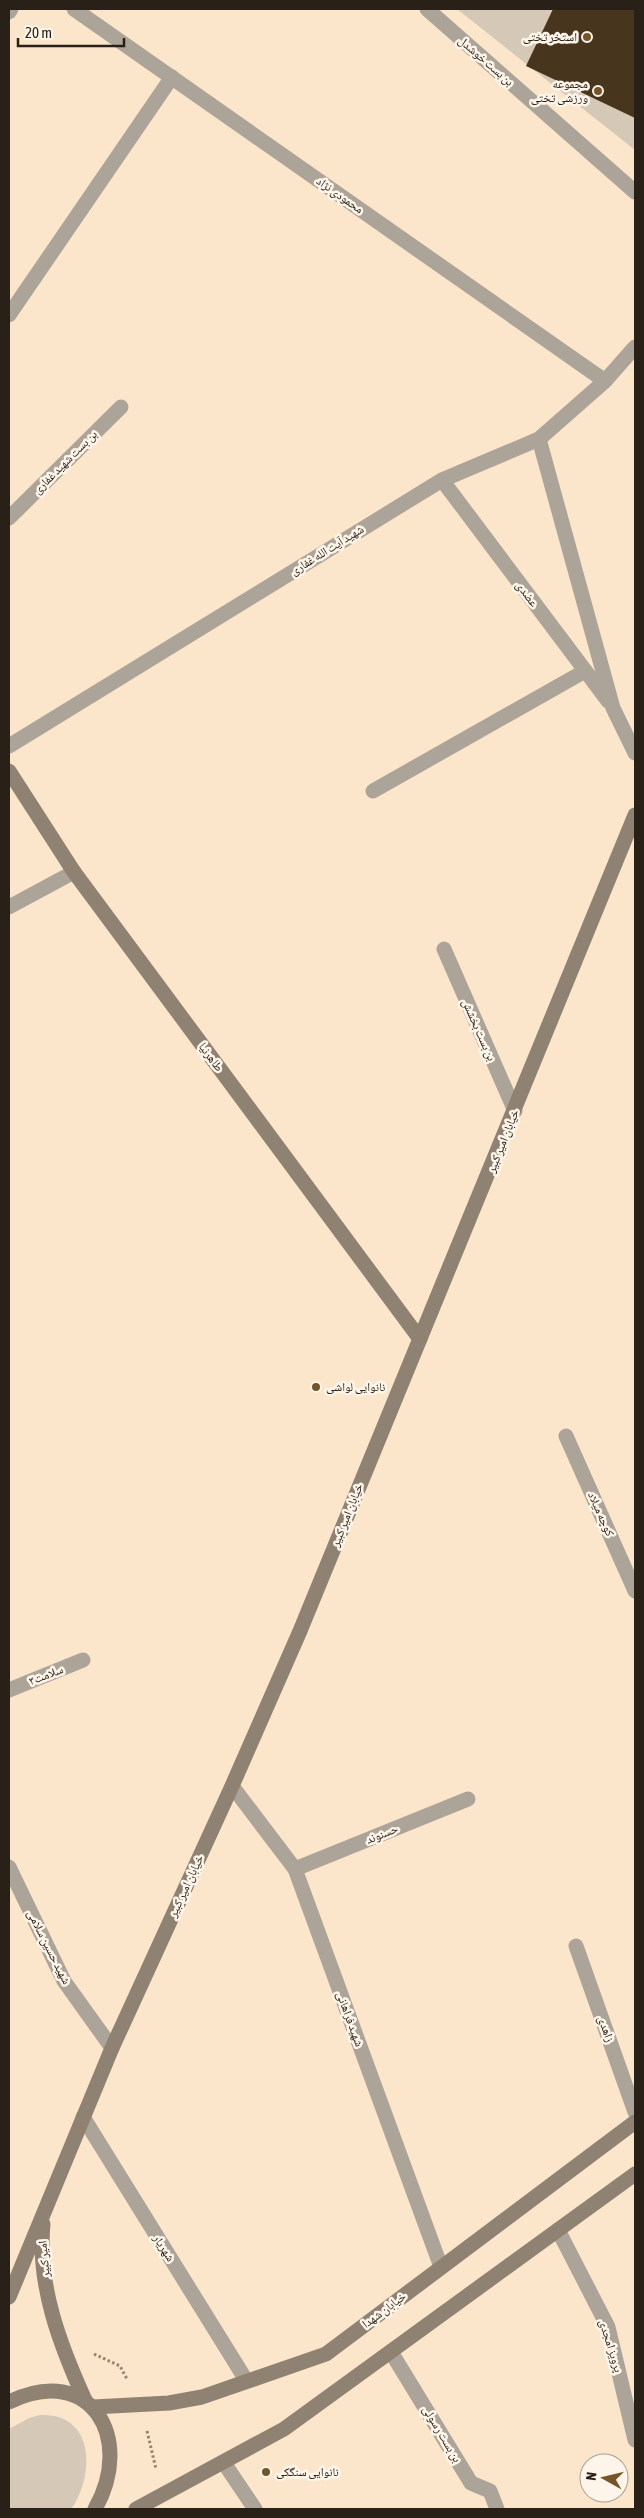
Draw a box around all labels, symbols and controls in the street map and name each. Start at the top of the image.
scale bar [18,15,124,47]
text: 20 m [25,24,52,41]
place label: استخر تختی [523,30,577,44]
marker: استخر تختی [581,31,593,43]
street label: بن بست خوشدل [455,33,516,89]
place label: مجموعه ورزشی تختی [531,77,588,105]
marker: مجموعه ورزشی تختی [592,85,604,97]
street label: محمودی نژاد [314,174,366,216]
street label: بن بست شهید غفاری [30,427,100,497]
street label: شهید آیت الله غفاری [288,522,366,578]
street label: عضدی [513,578,541,610]
street label: بن بست بخشش [459,997,499,1063]
street label: طاهرنیا [196,1040,226,1074]
street label: خیابان امیر کبیر [484,1107,522,1176]
place label: نانوایی لواشی [326,1380,385,1394]
marker: نانوایی لواشی [310,1381,322,1393]
street label: خیابان امیر کبیر [328,1481,366,1550]
street label: کوچه میلاد [585,1490,617,1539]
street label: سلامت۳ [27,1662,65,1688]
street label: حسنوند [364,1821,401,1847]
street label: خیابان امیر کبیر [165,1852,207,1920]
street label: شهید حسین سلامی [24,1907,74,1987]
street label: شهید فراهانی [333,1990,366,2049]
street label: زاهدی [595,2014,617,2044]
street label: شهریار [150,2231,178,2264]
street label: امیر کبیر [35,2240,53,2279]
street label: خیابان شهدا [359,2289,409,2331]
street label: پرویز امجدی [596,2318,626,2375]
street label: بن بست رسولی [419,2403,464,2465]
north arrow [579,2453,629,2503]
place label: نانوایی سنگکی [276,2465,339,2479]
marker: نانوایی سنگکی [260,2466,272,2478]
text: N [583,2471,600,2481]

